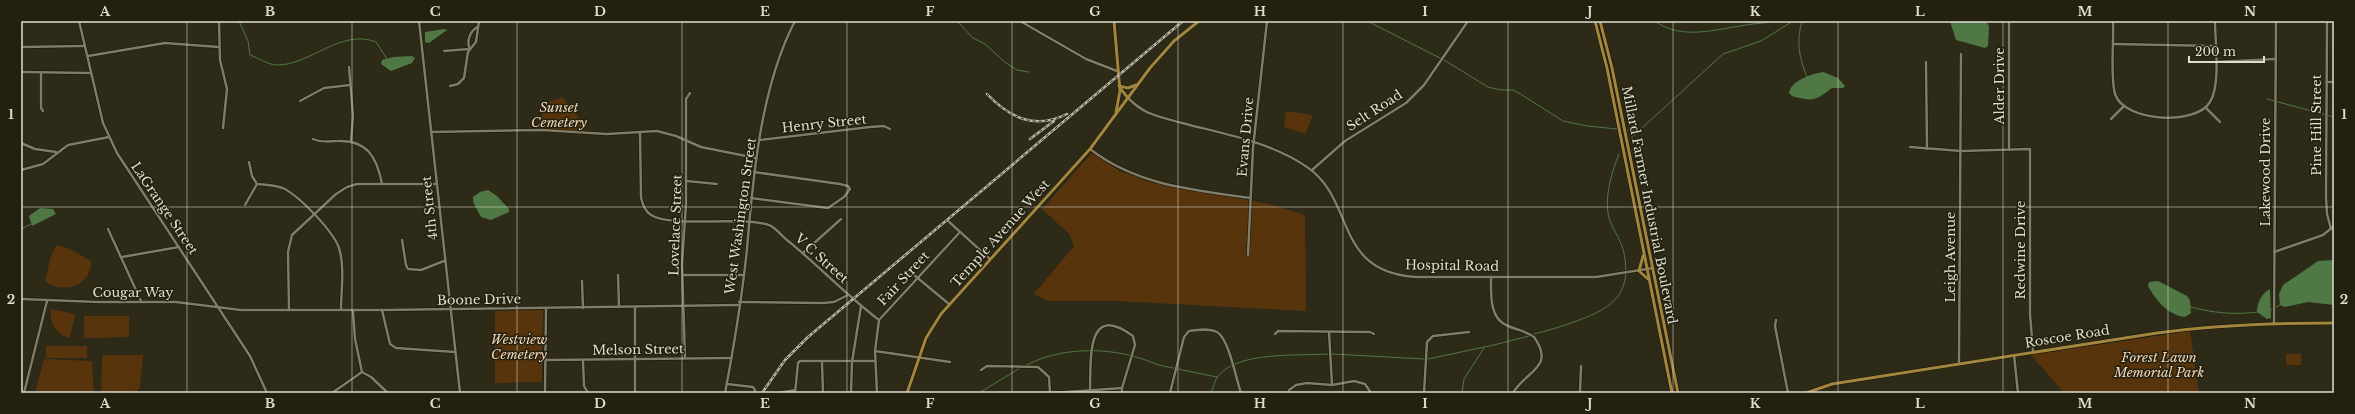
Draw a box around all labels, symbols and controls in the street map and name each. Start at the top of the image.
text: A [99,3,111,20]
text: B [265,3,275,20]
text: C [430,3,441,20]
text: D [594,3,606,20]
text: E [760,3,770,20]
text: F [926,3,935,20]
text: G [1089,3,1101,20]
text: H [1254,3,1266,20]
text: I [1422,3,1428,20]
text: J [1584,3,1593,20]
text: K [1750,3,1761,20]
text: L [1915,3,1925,20]
text: M [2078,3,2093,20]
text: N [2244,3,2256,20]
scale bar [2189,38,2264,64]
text: 200 m [2195,44,2236,59]
street label: Alder Drive [1991,47,2008,126]
street label: Pine Hill Street [2308,74,2325,176]
street label: Millard Farmer Industrial Boulevard [1618,84,1681,326]
street label: Selt Road [1343,86,1406,135]
street label: Evans Drive [1234,96,1257,178]
park label: Sunset Cemetery [531,99,587,131]
text: 1 [8,106,14,123]
text: 1 [2341,106,2347,123]
street label: Henry Street [781,111,867,136]
street label: Lakewood Drive [2257,118,2274,226]
street label: West Washington Street [721,136,760,297]
street label: LaGrange Street [127,159,202,258]
street label: Lovelace Street [665,174,686,276]
street label: 4th Street [418,175,441,241]
street label: Temple Avenue West [947,176,1053,291]
street label: Redwine Drive [2012,200,2029,300]
street label: Leigh Avenue [1942,212,1959,302]
street label: V C Street [790,229,852,287]
street label: Fair Street [874,247,933,309]
street label: Hospital Road [1405,256,1499,275]
street label: Cougar Way [92,284,174,301]
street label: Boone Drive [437,290,521,309]
text: 2 [7,291,15,308]
text: 2 [2340,291,2348,308]
street label: Roscoe Road [2023,321,2111,352]
park label: Westview Cemetery [491,331,547,363]
street label: Melson Street [592,340,684,359]
park label: Forest Lawn Memorial Park [2113,349,2204,381]
text: A [99,395,111,412]
text: B [265,395,275,412]
text: C [430,395,441,412]
text: D [594,395,606,412]
text: E [760,395,770,412]
text: F [926,395,935,412]
text: G [1089,395,1101,412]
text: H [1254,395,1266,412]
text: I [1422,395,1428,412]
text: J [1584,395,1593,412]
text: K [1750,395,1761,412]
text: L [1915,395,1925,412]
text: M [2078,395,2093,412]
text: N [2244,395,2256,412]

